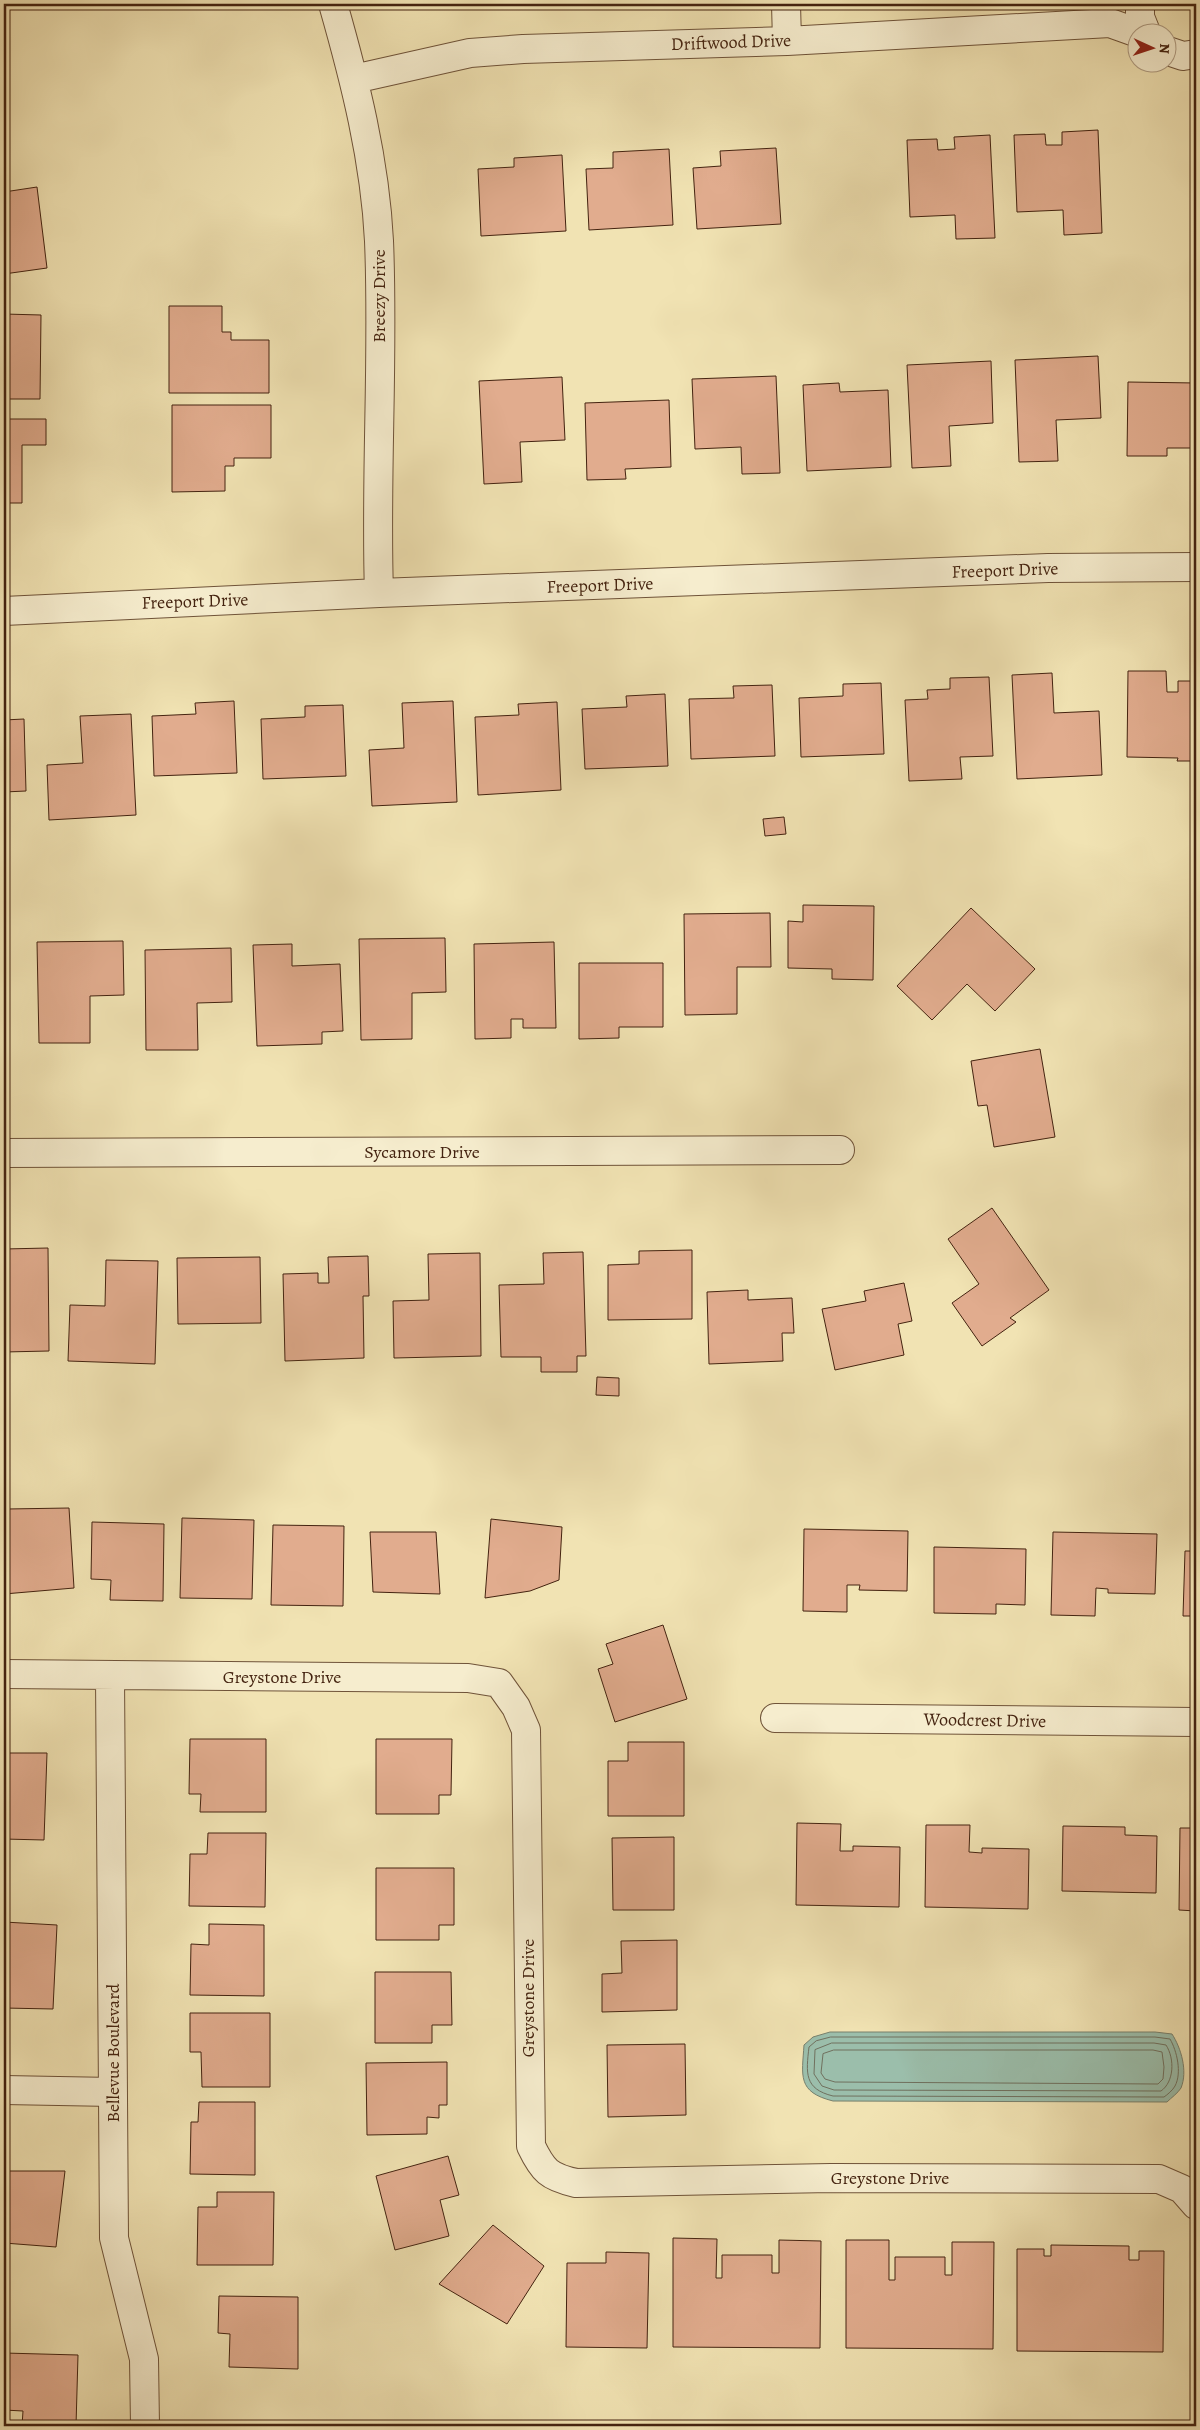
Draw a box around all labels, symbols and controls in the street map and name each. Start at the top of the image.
north arrow [1128,22,1178,72]
street label: Driftwood Drive [670,28,792,56]
text: N [1155,43,1174,54]
street label: Breezy Drive [367,249,391,343]
street label: Freeport Drive [951,556,1059,584]
street label: Freeport Drive [546,571,654,599]
street label: Freeport Drive [141,587,249,615]
street label: Sycamore Drive [364,1140,480,1164]
street label: Greystone Drive [223,1665,341,1689]
street label: Woodcrest Drive [923,1707,1046,1733]
street label: Greystone Drive [516,1939,540,2057]
street label: Bellevue Boulevard [101,1983,125,2123]
street label: Greystone Drive [831,2166,949,2190]

